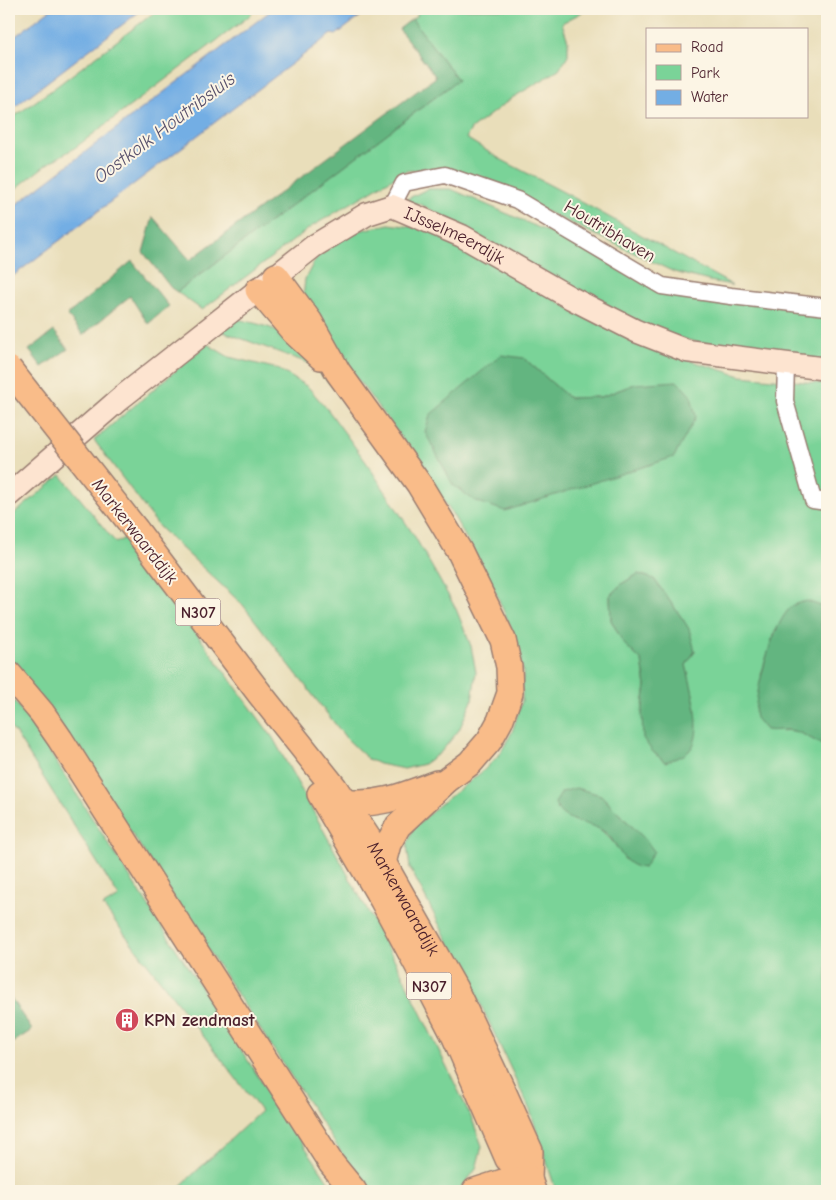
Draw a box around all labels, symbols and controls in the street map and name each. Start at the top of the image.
legend [646,28,808,118]
text: Road [691,38,723,56]
text: Park [691,64,720,82]
water label: Oostkolk Houtribsluis [90,67,240,188]
text: Water [691,88,728,106]
street label: Houtribhaven [560,196,659,267]
street label: IJsselmeerdijk [401,202,509,269]
street label: Markerwaarddijk [87,475,182,588]
road number: N307 [176,598,220,626]
street label: Markerwaarddijk [362,838,444,960]
road number: N307 [406,972,452,999]
building icon: KPN zendmast [114,1007,140,1033]
place label: KPN zendmast [144,1010,256,1031]

